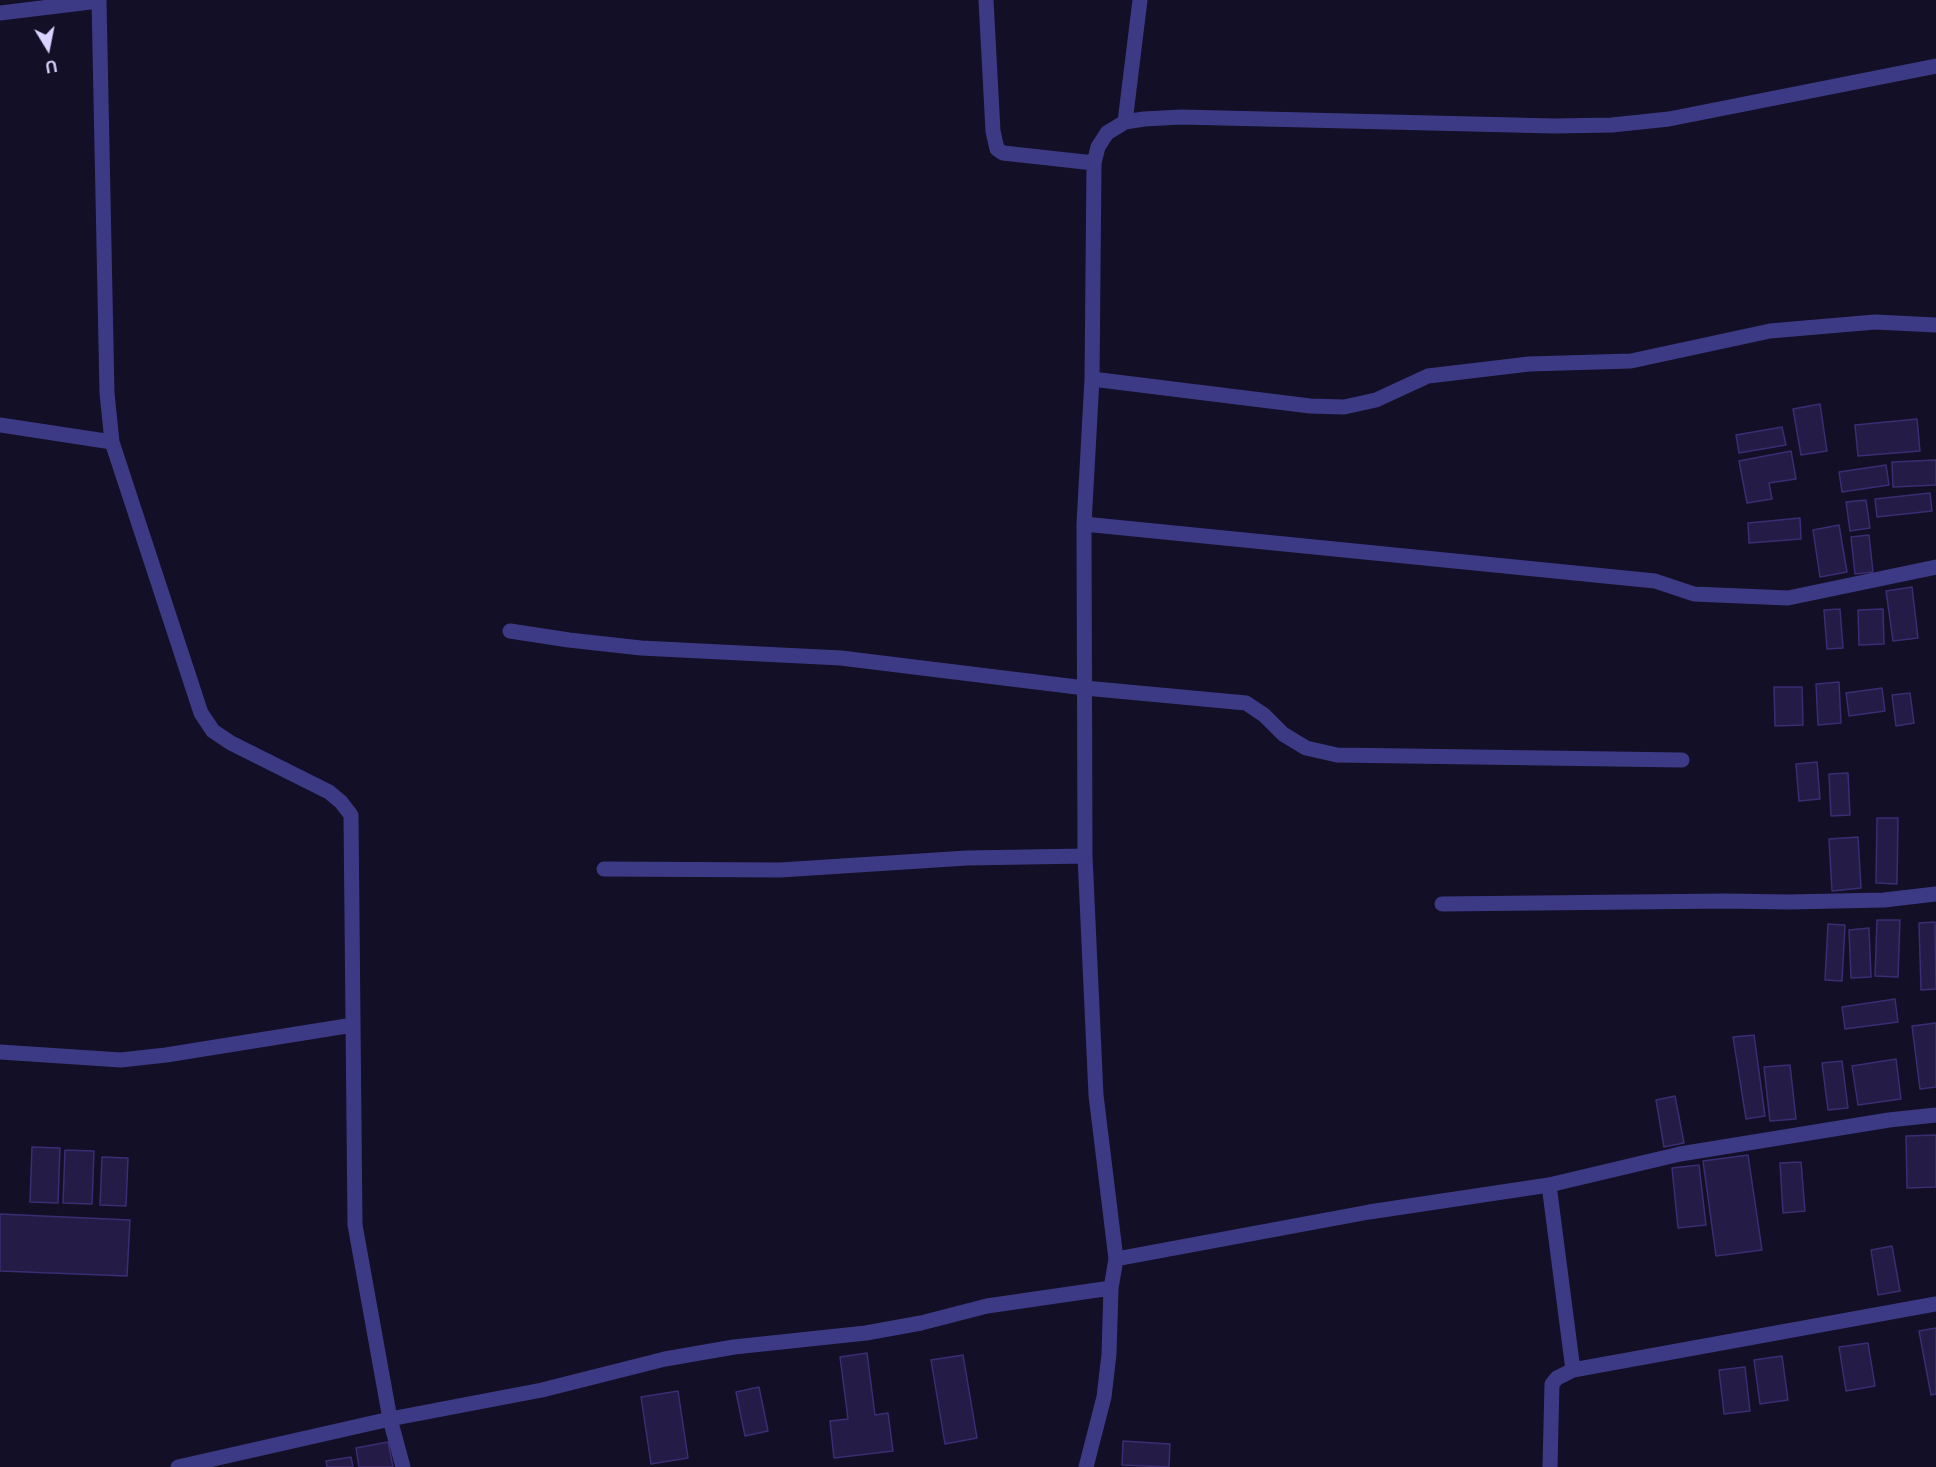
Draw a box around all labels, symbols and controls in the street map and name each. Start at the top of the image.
north arrow [18,18,78,78]
text: U [44,57,58,76]

